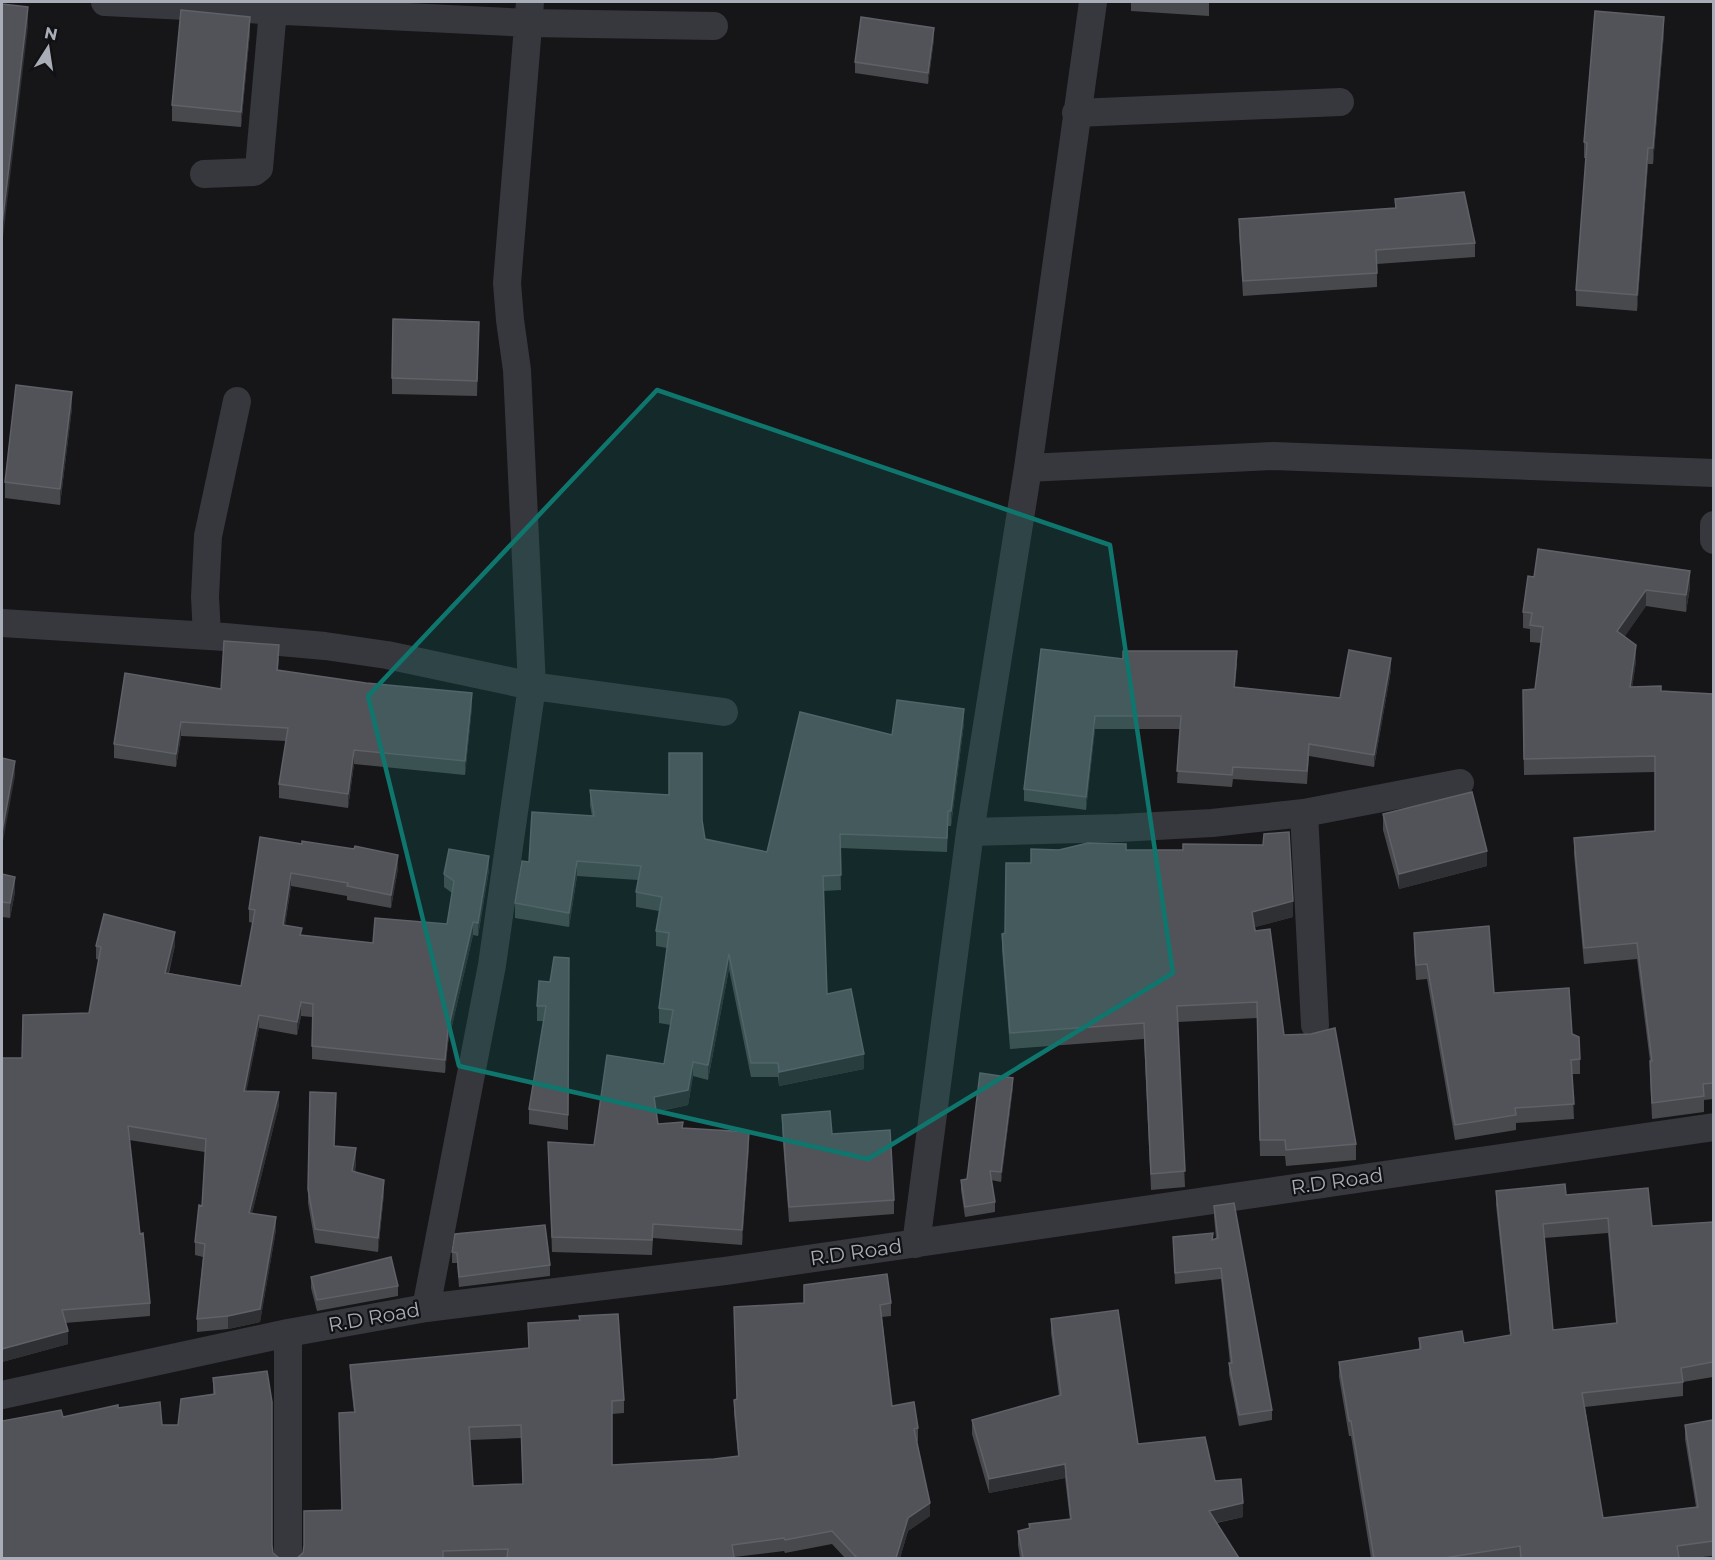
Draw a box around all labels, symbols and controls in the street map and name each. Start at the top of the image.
north arrow [18,18,78,78]
text: N [43,23,59,44]
street label: R.D Road [1289,1163,1385,1199]
street label: R.D Road [808,1234,904,1270]
street label: R.D Road [326,1297,422,1337]

